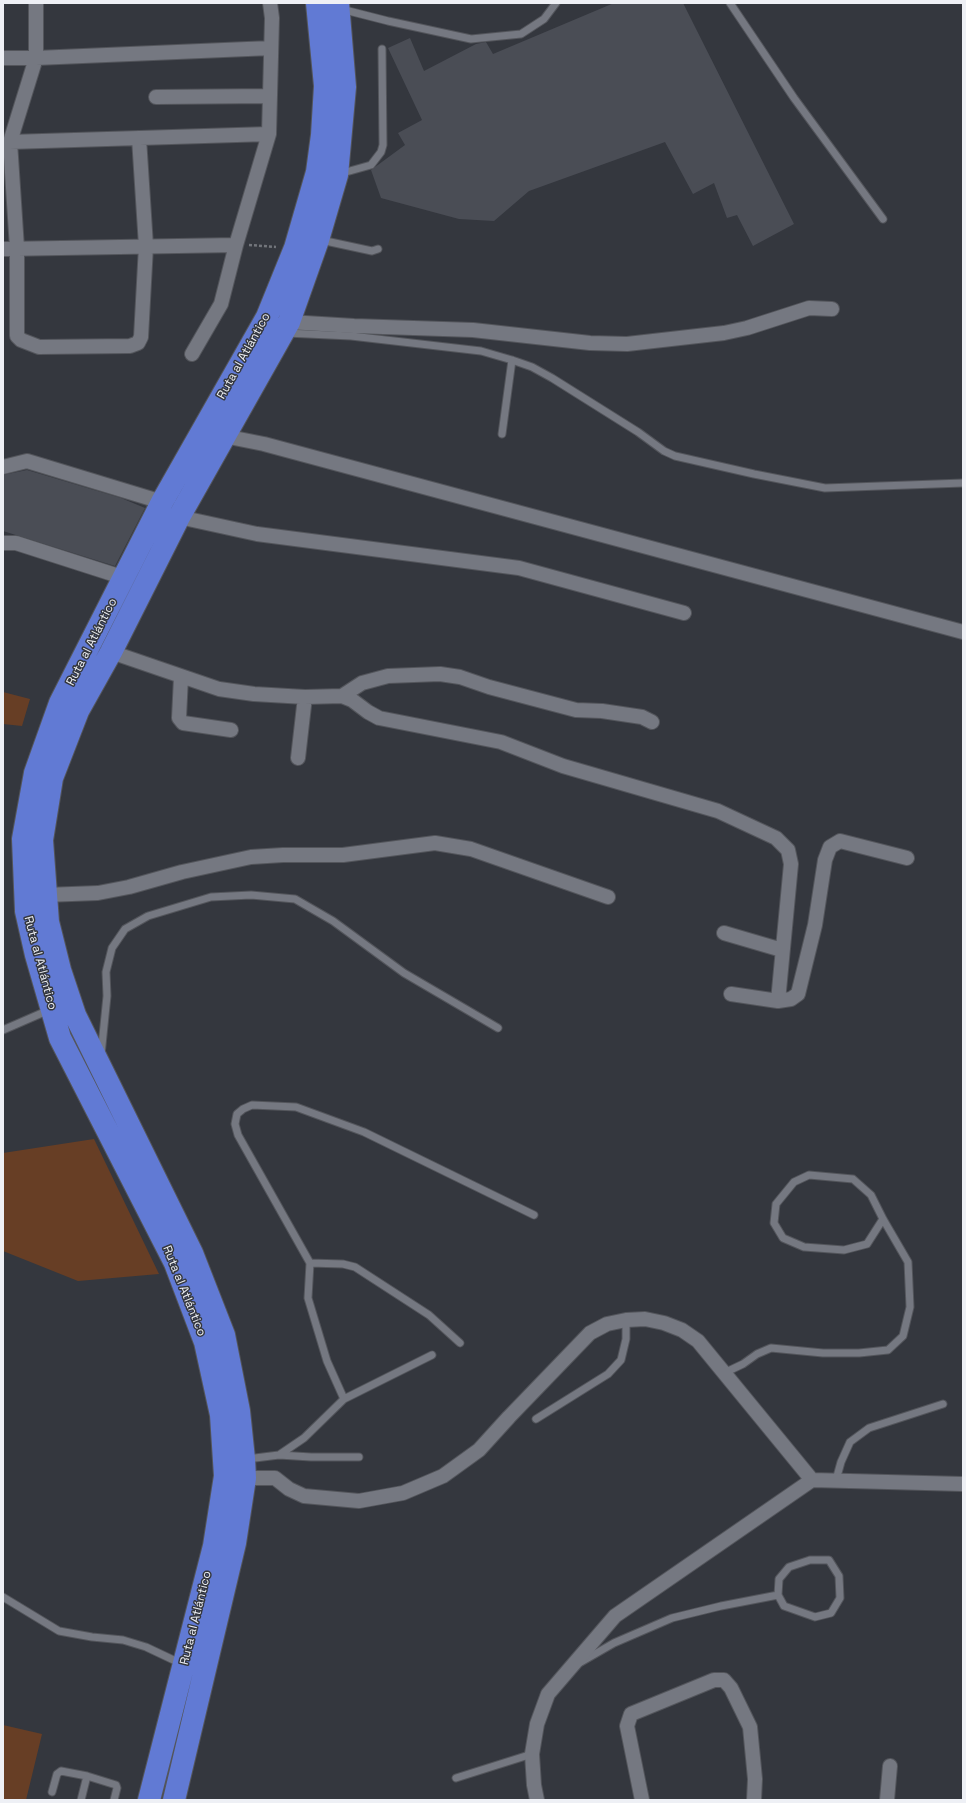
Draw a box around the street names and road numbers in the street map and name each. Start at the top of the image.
street label: Ruta al Atlántico [214,310,274,402]
street label: Ruta al Atlántico [64,596,120,688]
street label: Ruta al Atlántico [21,915,59,1011]
street label: Ruta al Atlántico [159,1244,209,1338]
street label: Ruta al Atlántico [177,1570,215,1666]

